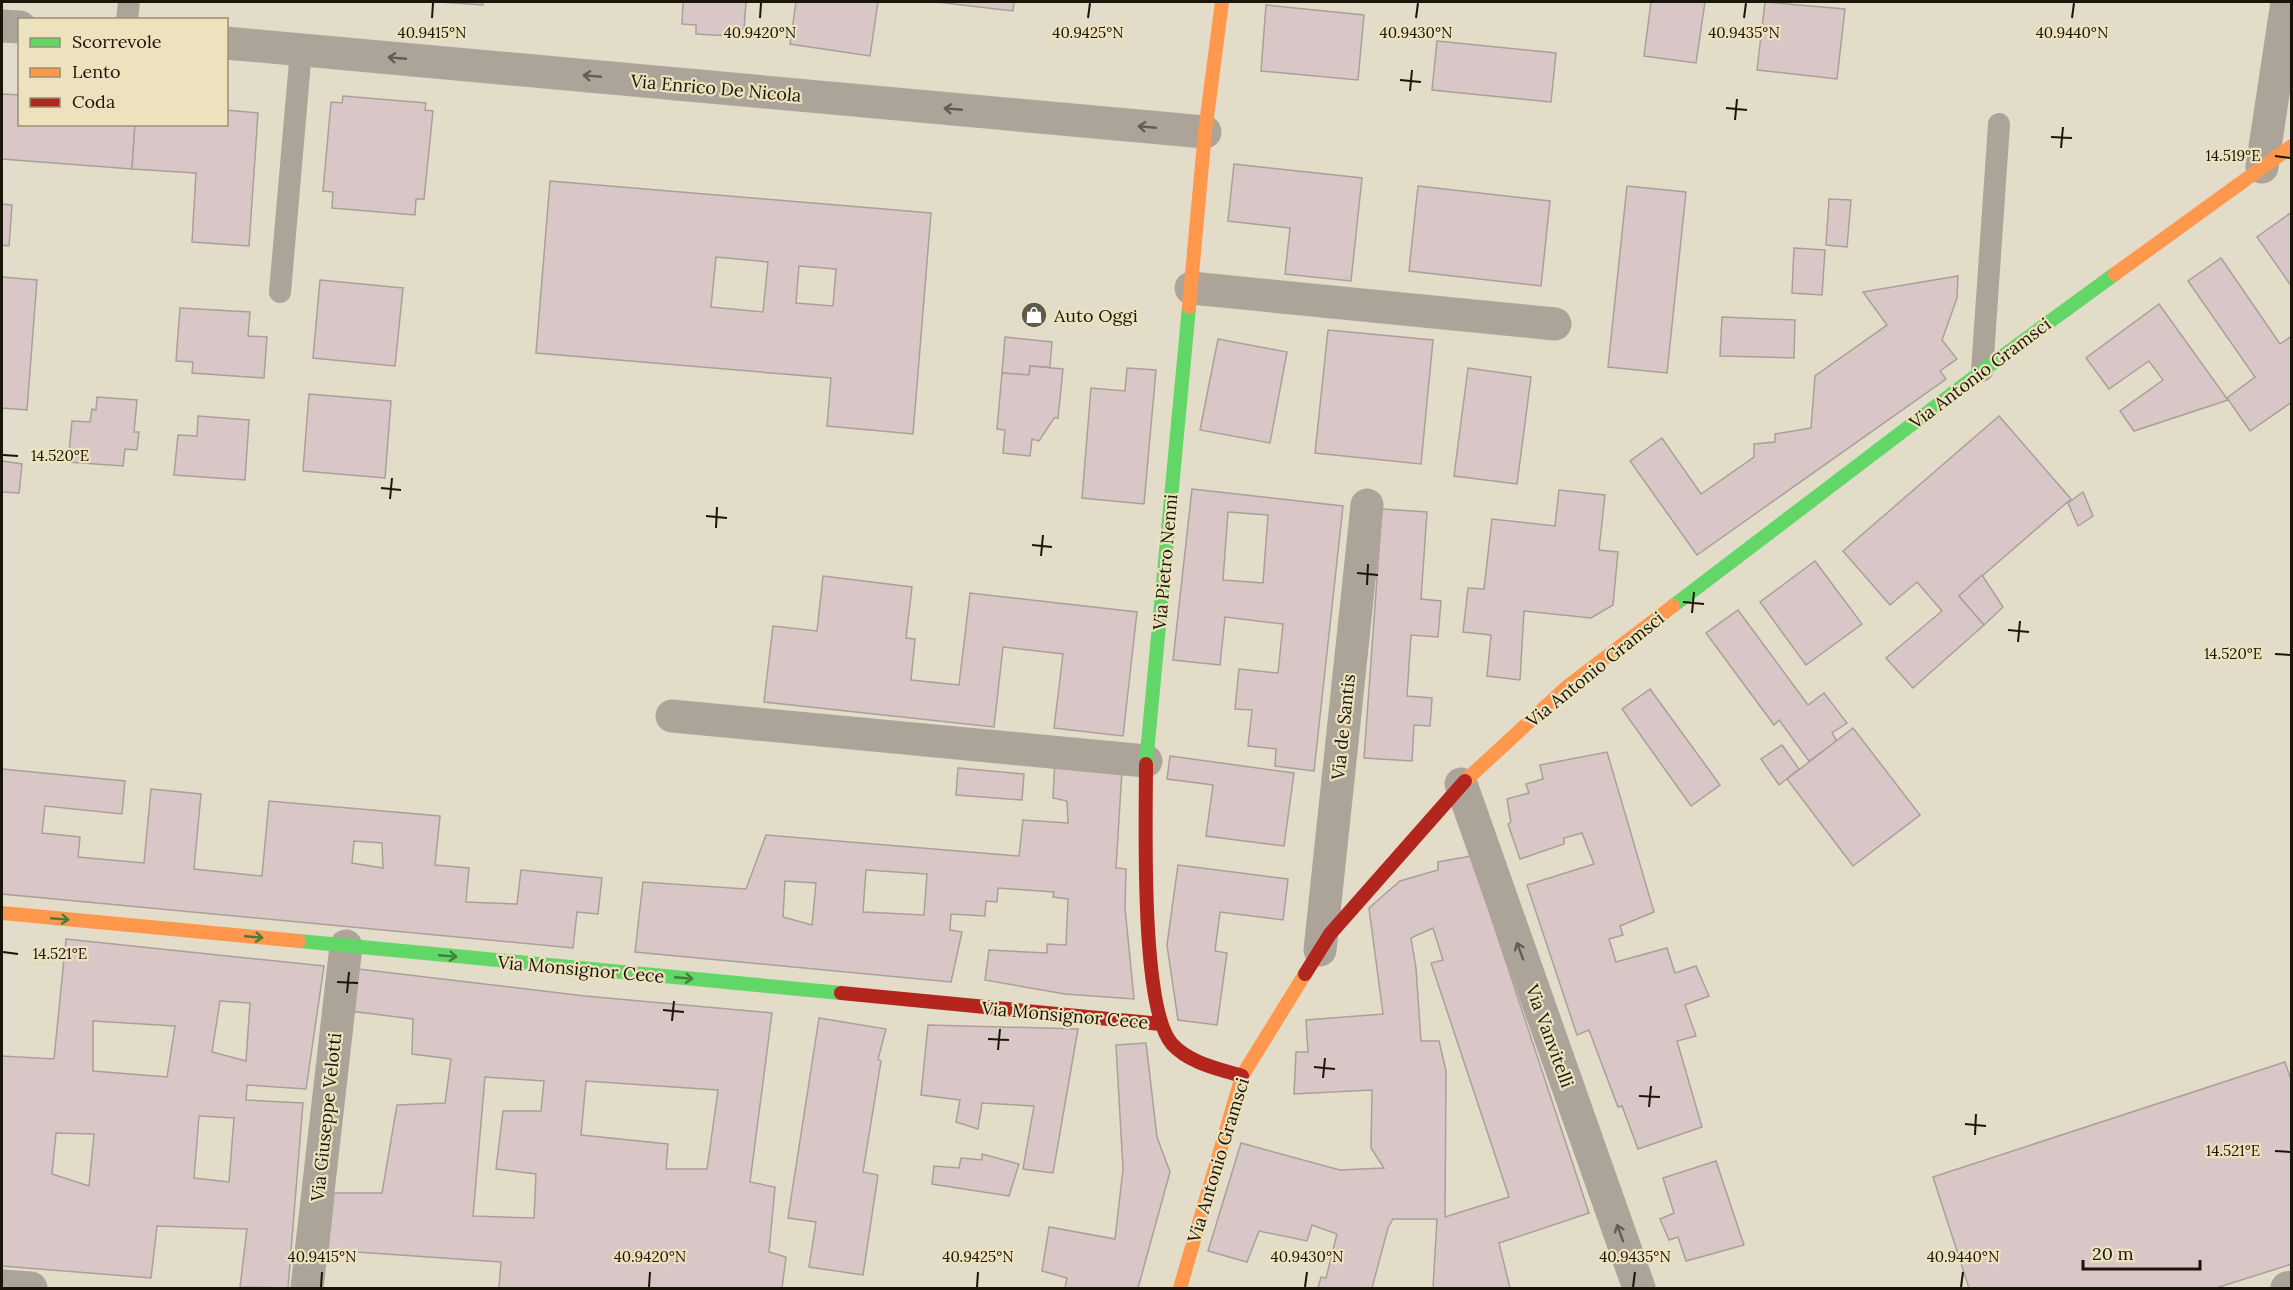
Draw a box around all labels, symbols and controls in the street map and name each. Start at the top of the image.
legend [18,18,228,126]
text: 40.9415°N [398,23,466,42]
text: 40.9420°N [724,23,796,42]
text: 40.9425°N [1052,23,1124,42]
text: 40.9430°N [1380,23,1452,42]
text: 40.9435°N [1708,23,1780,42]
text: 40.9440°N [2036,23,2108,42]
text: Scorrevole [72,30,162,53]
one-way arrow [388,53,408,64]
text: Lento [72,60,120,83]
street label: Via Enrico De Nicola [629,69,802,107]
one-way arrow [582,70,602,81]
text: Coda [72,90,115,113]
one-way arrow [944,103,963,114]
one-way arrow [1138,121,1158,132]
text: 14.519°E [2206,146,2261,165]
shop icon: Auto Oggi [1019,300,1049,330]
place label: Auto Oggi [1053,304,1138,327]
street label: Via Antonio Gramsci [1904,312,2055,434]
text: 14.520°E [31,446,89,465]
street label: Via Pietro Nenni [1148,493,1182,632]
street label: Via Antonio Gramsci [1521,606,1669,732]
text: 14.520°E [2204,644,2262,663]
street label: Via de Santis [1326,673,1360,782]
one-way arrow [49,914,69,925]
one-way arrow [243,932,263,943]
one-way arrow [1513,942,1524,960]
text: 14.521°E [33,944,87,963]
street label: Via Monsignor Cece [496,950,666,988]
one-way arrow [438,951,457,962]
one-way arrow [673,973,693,984]
street label: Via Vanvitelli [1520,980,1579,1091]
street label: Via Monsignor Cece [980,996,1150,1034]
street label: Via Giuseppe Velotti [306,1031,346,1204]
street label: Via Antonio Gramsci [1182,1075,1254,1246]
text: 14.521°E [2206,1141,2260,1160]
one-way arrow [1613,1224,1624,1243]
scale bar [2083,1233,2200,1271]
text: 20 m [2092,1242,2134,1265]
text: 40.9415°N [288,1247,356,1266]
text: 40.9420°N [614,1247,686,1266]
text: 40.9425°N [942,1247,1014,1266]
text: 40.9430°N [1271,1247,1343,1266]
text: 40.9435°N [1599,1247,1671,1266]
text: 40.9440°N [1927,1247,1999,1266]

